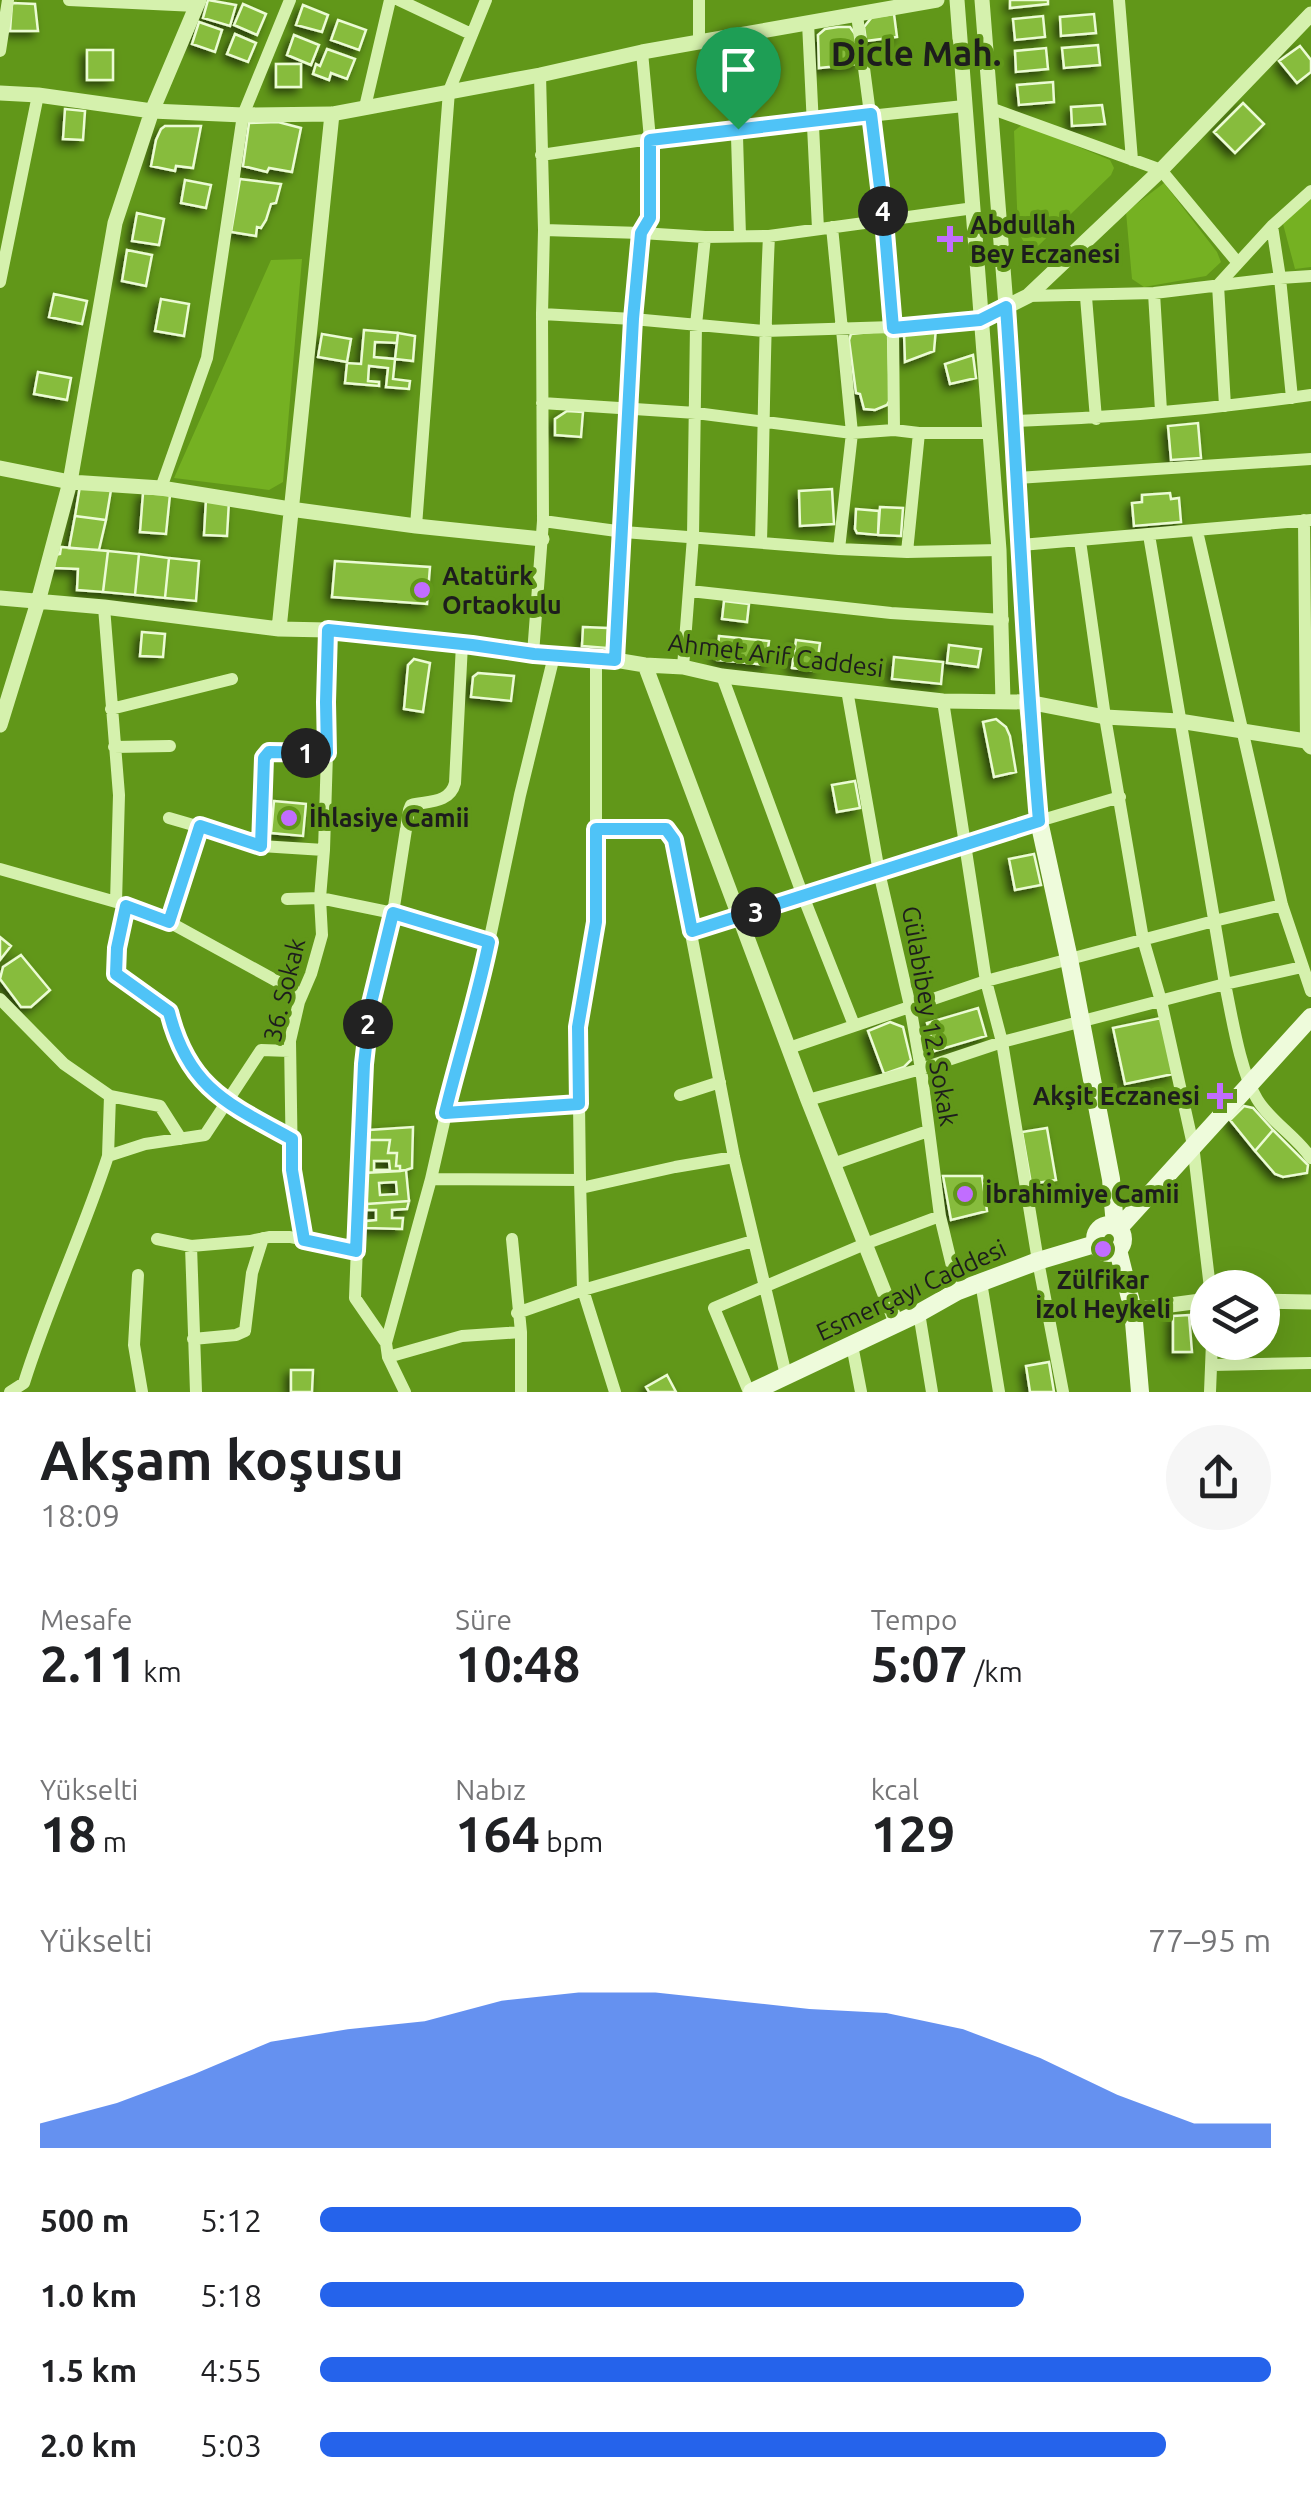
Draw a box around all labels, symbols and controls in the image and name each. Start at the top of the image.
pin [696,27,781,130]
district label: Dicle Mah. [831,33,1001,73]
icon: arrive [711,42,766,97]
pin: 4 [858,186,908,236]
text: 4 [875,195,891,226]
place label: Abdullah Bey Eczanesi [970,211,1120,268]
marker: Abdullah Bey Eczanesi [939,228,961,250]
place label: Atatürk Ortaokulu [442,562,562,619]
marker: Atatürk Ortaokulu [411,579,433,601]
street label: Ahmet Arif Caddesi [667,628,885,682]
pin: 1 [281,728,331,778]
text: 1 [298,737,314,768]
place label: İhlasiye Camii [309,803,470,832]
marker: İhlasiye Camii [278,807,300,829]
pin: 3 [731,887,781,937]
text: 3 [748,896,764,927]
street label: Gülabibey 12. Sokak [897,904,963,1129]
street label: 36. Sokak [258,935,310,1045]
pin: 2 [343,999,393,1049]
text: 2 [360,1008,376,1039]
place label: Akşit Eczanesi [1033,1082,1200,1111]
marker: Akşit Eczanesi [1209,1085,1231,1107]
place label: İbrahimiye Camii [985,1179,1179,1208]
marker: İbrahimiye Camii [954,1183,976,1205]
street label: Esmerçayı Caddesi [812,1234,1010,1346]
marker: Zülfikar İzol Heykeli [1092,1238,1114,1260]
place label: Zülfikar İzol Heykeli [1035,1266,1171,1323]
map controls [1190,1270,1280,1360]
button: layers [1190,1270,1280,1360]
button: share [1166,1425,1271,1530]
text: Akşam koşusu [40,1429,404,1490]
text: 18:09 [40,1497,120,1533]
text: Mesafe [40,1604,132,1635]
text: Süre [455,1604,512,1635]
text: Tempo [871,1604,957,1635]
text: 2.11 [40,1635,137,1691]
text: 10:48 [455,1635,580,1691]
text: 5:07 [871,1635,968,1691]
text: km [137,1656,182,1687]
text: /km [968,1656,1023,1687]
text: Yükselti [40,1774,138,1805]
text: Nabız [455,1774,526,1805]
text: kcal [871,1774,919,1805]
text: 18 [40,1805,96,1861]
text: 164 [455,1805,540,1861]
text: 129 [871,1805,955,1861]
text: m [96,1826,127,1857]
text: bpm [540,1826,603,1857]
text: Yükselti [40,1922,152,1958]
text: 77–95 m [1148,1922,1271,1958]
text: 500 m [40,2202,129,2238]
text: 5:12 [200,2202,262,2238]
text: 1.0 km [40,2277,137,2313]
text: 5:18 [200,2277,262,2313]
text: 1.5 km [40,2352,137,2388]
text: 4:55 [200,2352,262,2388]
text: 2.0 km [40,2427,137,2463]
text: 5:03 [200,2427,262,2463]

